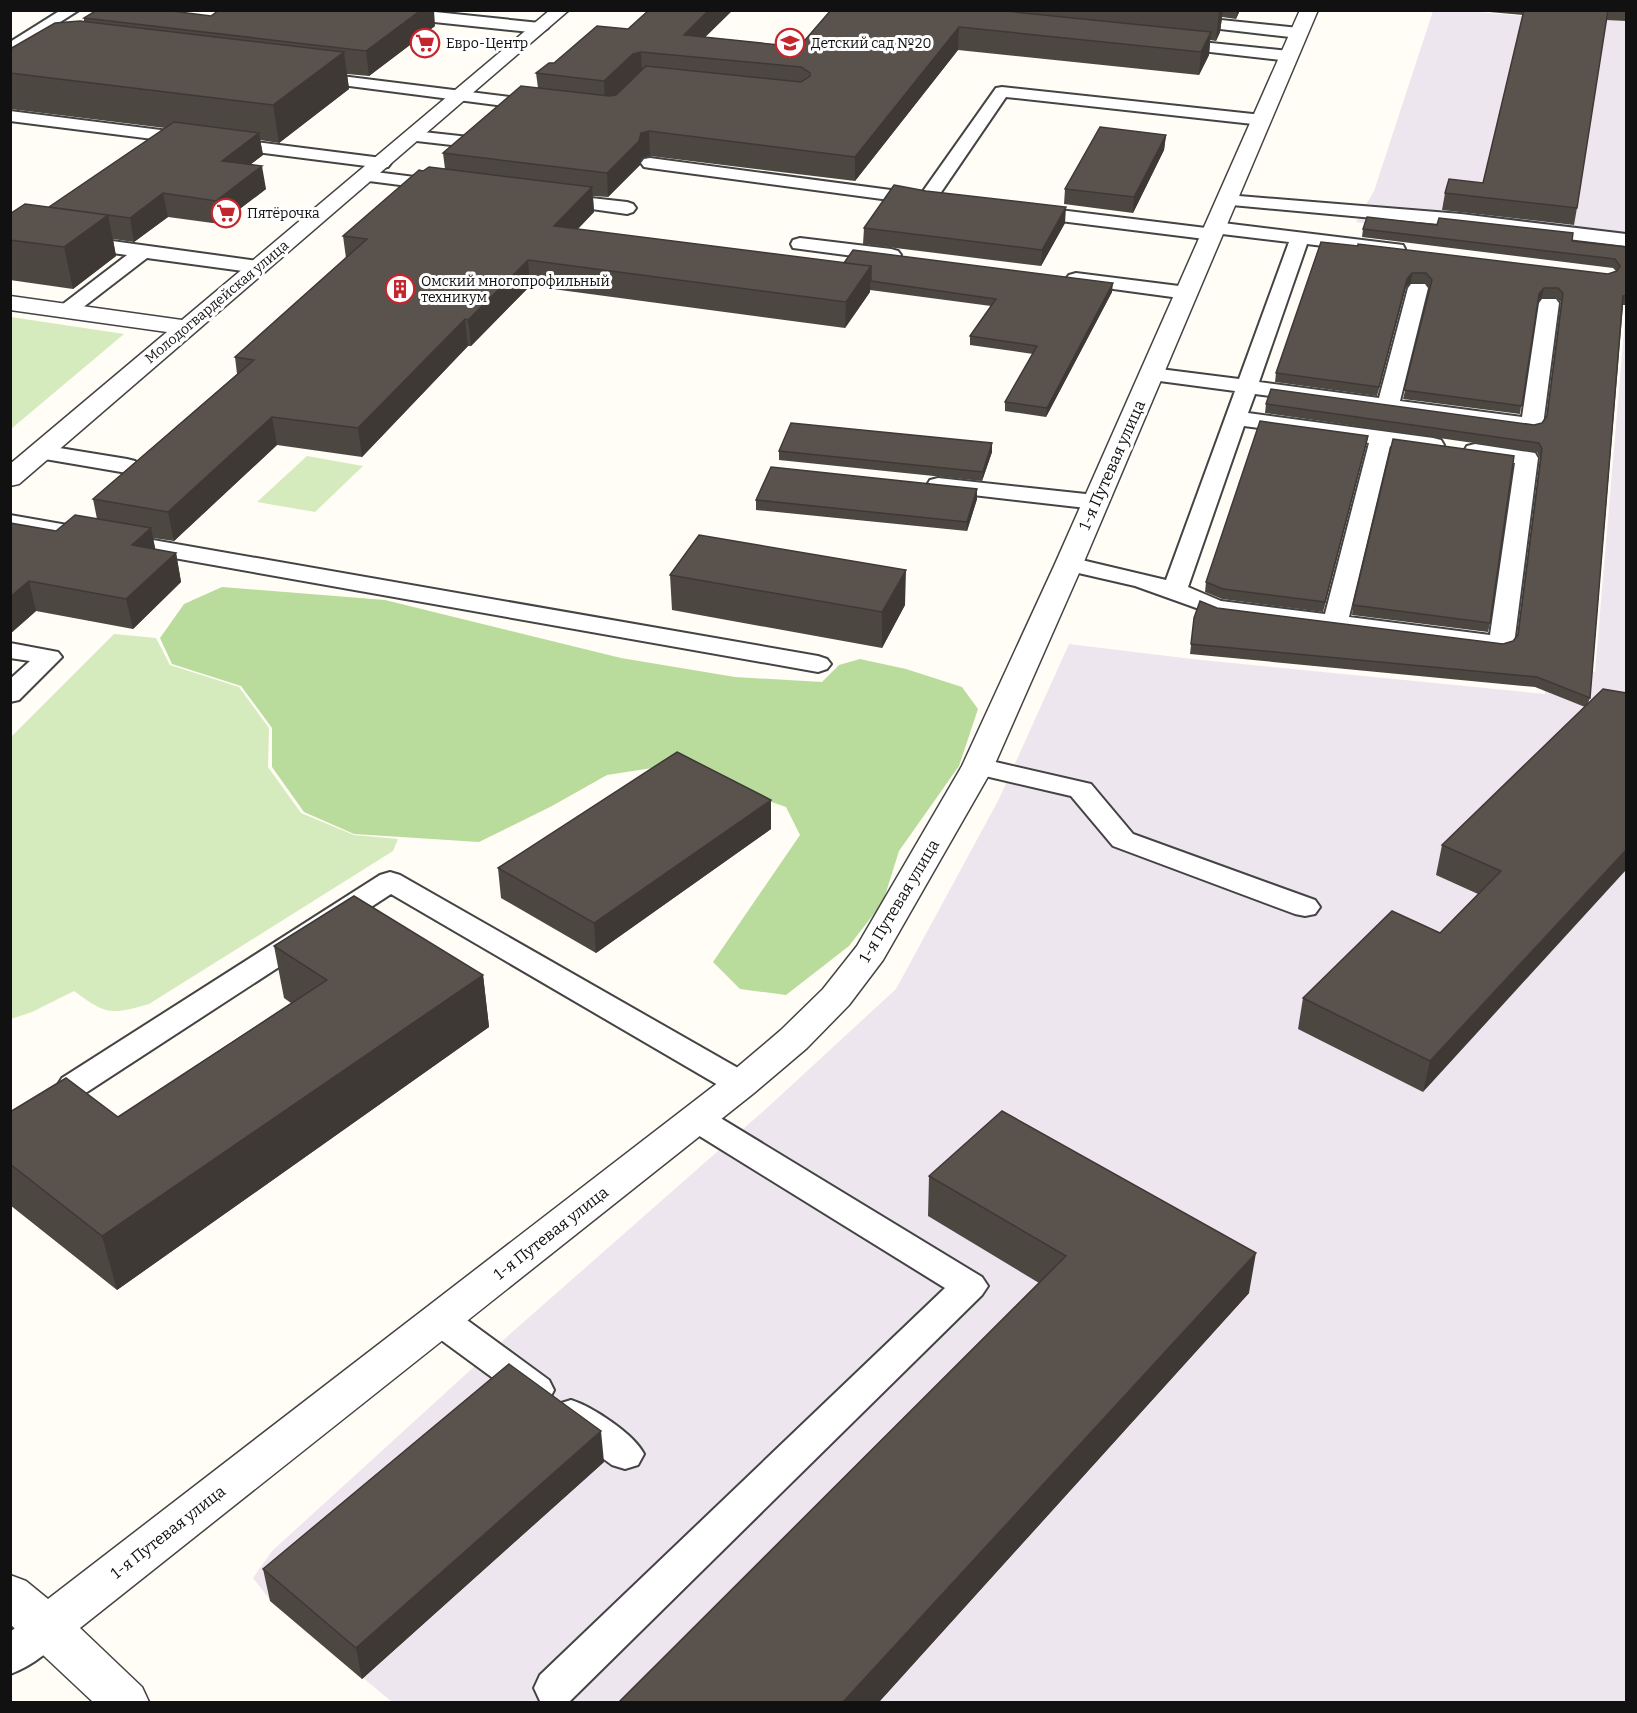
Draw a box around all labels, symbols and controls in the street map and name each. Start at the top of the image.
supermarket icon: Евро-Центр [409,27,441,59]
school or university icon: Детский сад №20 [774,27,806,59]
place label: Евро-Центр [446,35,528,52]
place label: Детский сад №20 [811,35,931,52]
supermarket icon: Пятёрочка [210,197,242,229]
place label: Пятёрочка [247,205,320,222]
street label: Молодогвардейская улица [142,237,293,367]
building icon: Омский многопрофильный техникум [384,273,416,305]
place label: Омский многопрофильный техникум [421,273,610,306]
street label: 1-я Путевая улица [1075,397,1149,533]
street label: 1-я Путевая улица [855,836,943,966]
street label: 1-я Путевая улица [490,1182,612,1284]
street label: 1-я Путевая улица [107,1481,229,1583]

